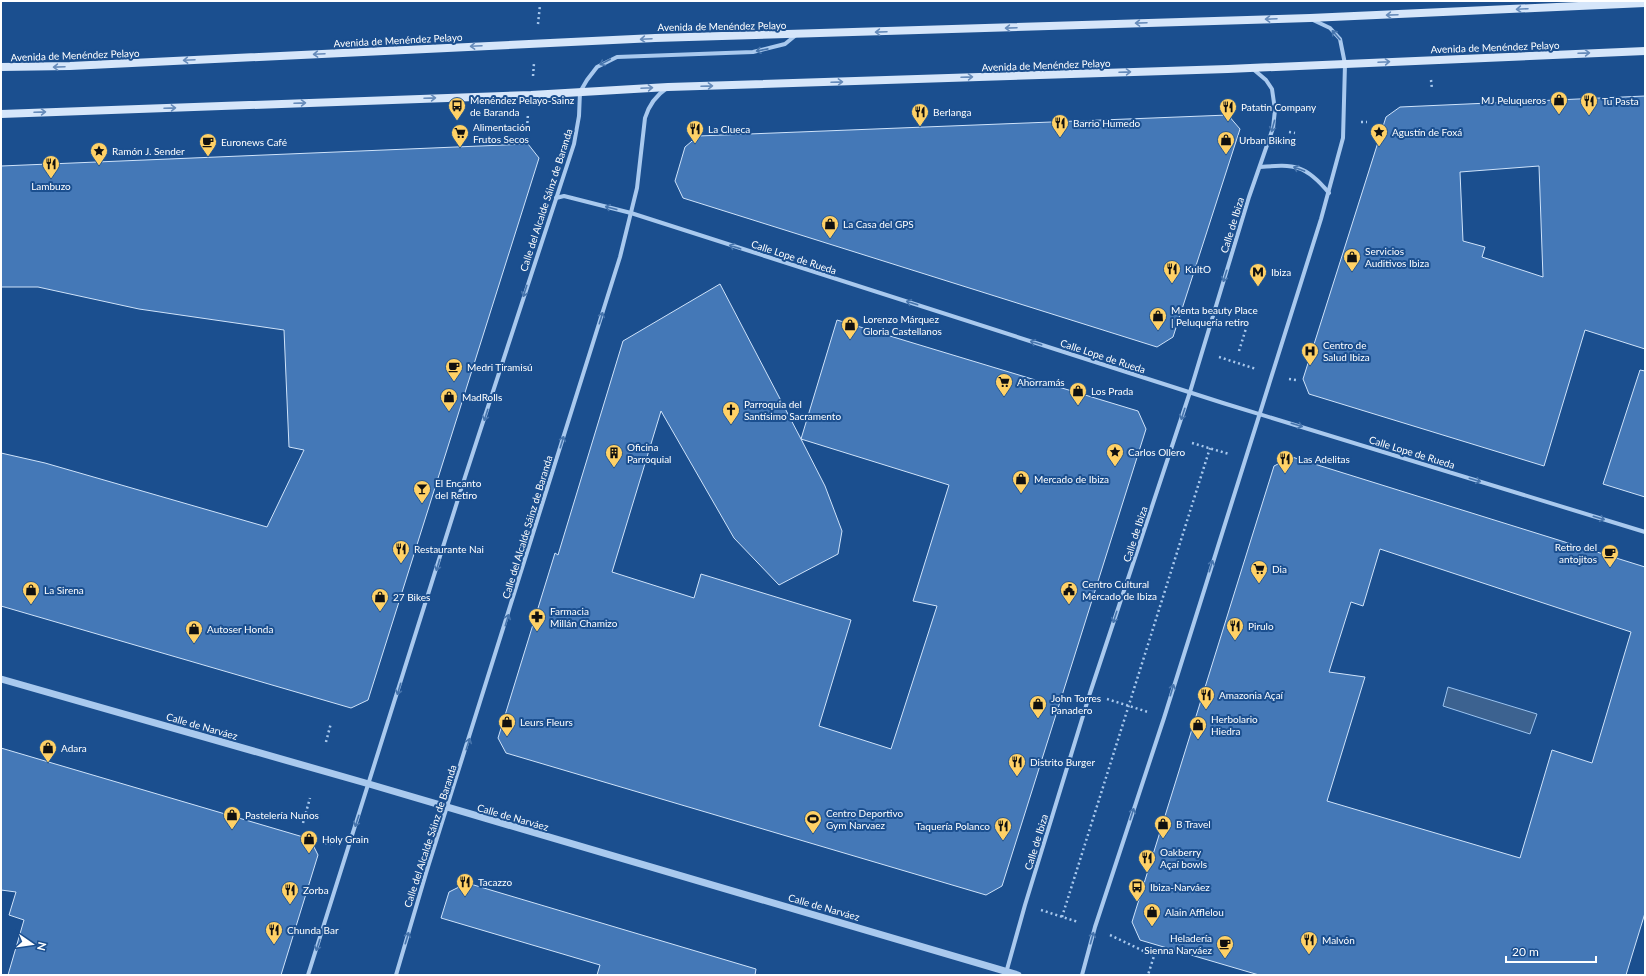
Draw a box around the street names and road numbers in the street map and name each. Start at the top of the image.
street label: Avenida de Menéndez Pelayo [657,19,787,33]
street label: Avenida de Menéndez Pelayo [333,31,463,49]
street label: Avenida de Menéndez Pelayo [1430,39,1560,55]
street label: Avenida de Menéndez Pelayo [10,47,140,63]
street label: Avenida de Menéndez Pelayo [981,57,1111,73]
street label: Calle del Alcalde Sáinz de Baranda [517,127,575,273]
street label: Calle de Ibiza [1218,196,1246,254]
street label: Calle Lope de Rueda [750,238,838,276]
street label: Calle Lope de Rueda [1059,337,1147,375]
street label: Calle Lope de Rueda [1368,433,1456,471]
street label: Calle del Alcalde Sáinz de Baranda [499,454,555,600]
street label: Calle de Ibiza [1120,505,1150,563]
street label: Calle de Narváez [165,710,239,742]
street label: Calle del Alcalde Sáinz de Baranda [401,763,459,909]
street label: Calle de Narváez [476,801,550,833]
street label: Calle de Ibiza [1022,813,1050,871]
street label: Calle de Narváez [787,891,861,923]

